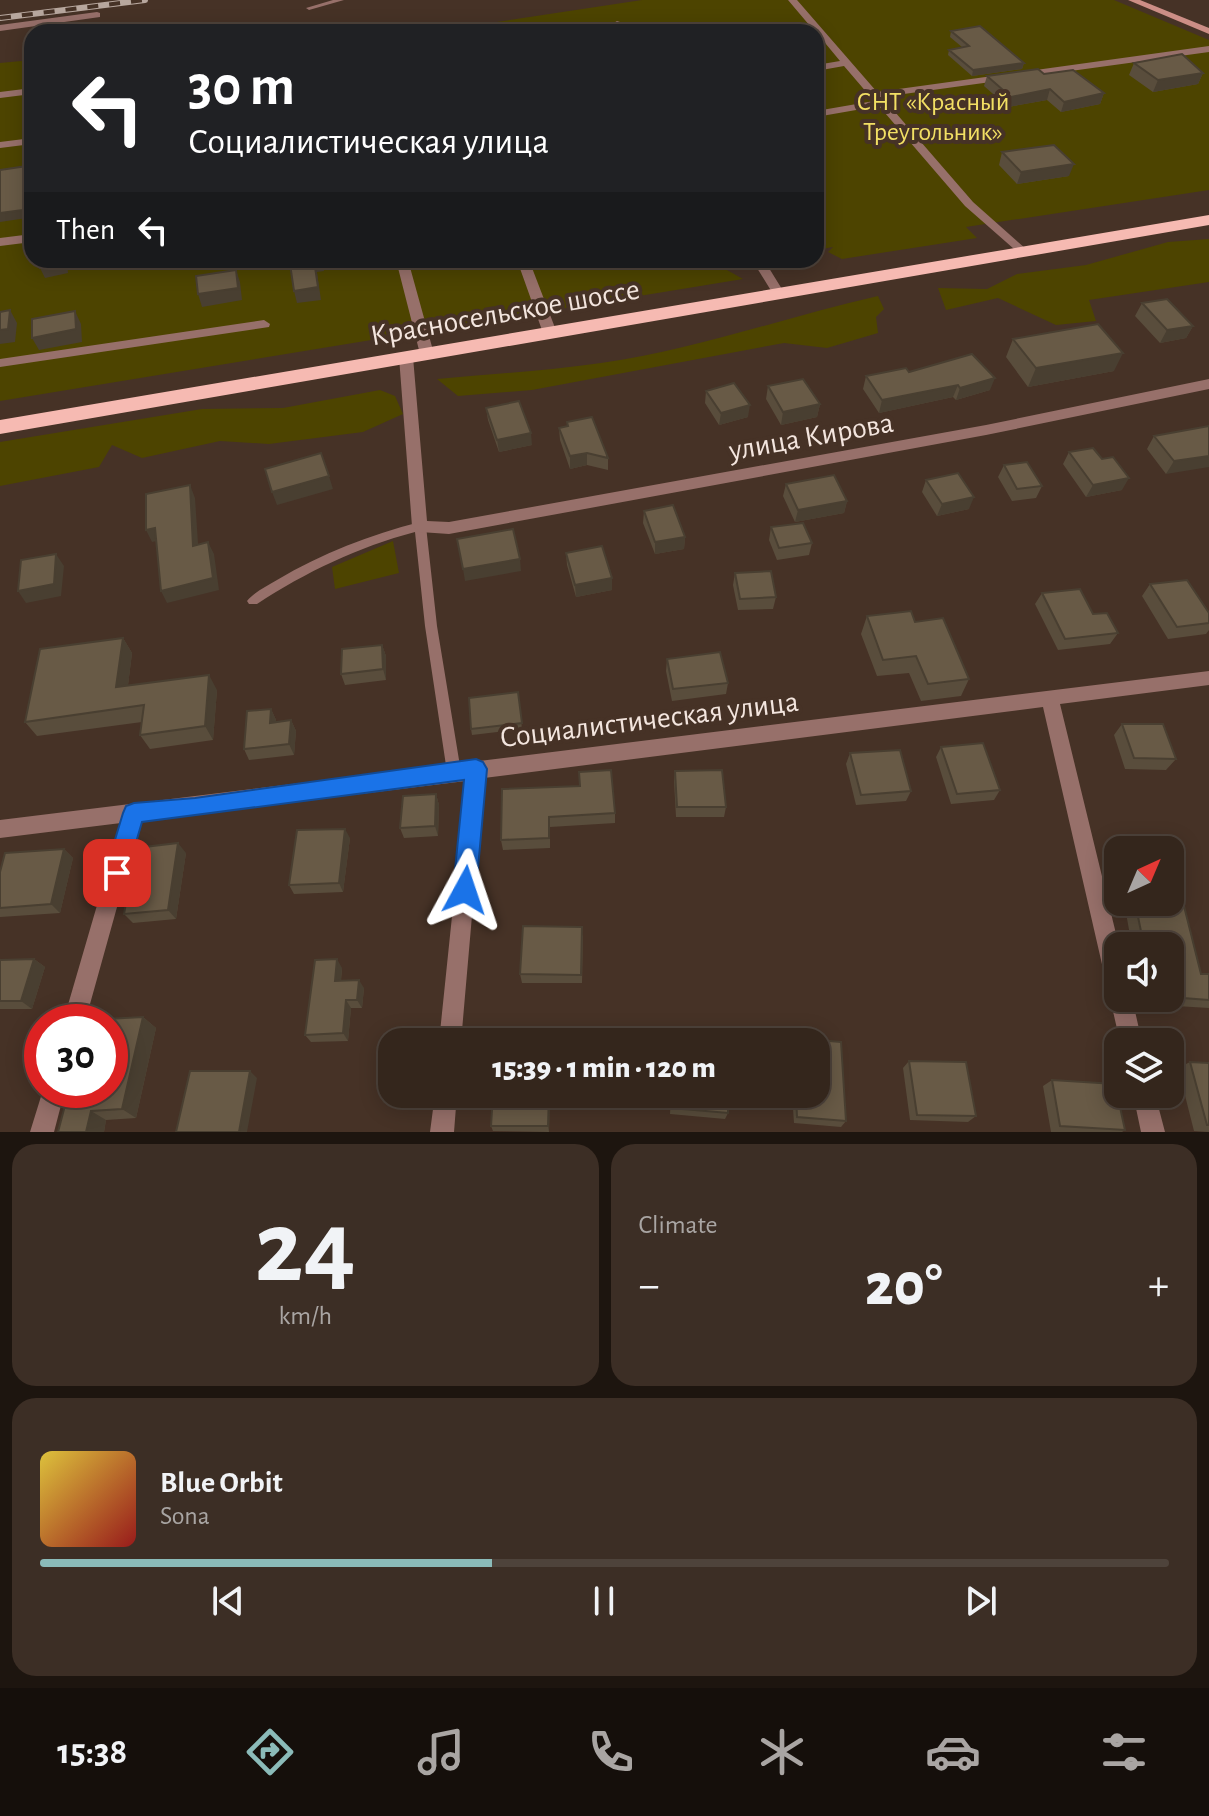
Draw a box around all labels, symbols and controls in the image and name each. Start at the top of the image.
icon: left [56,56,160,160]
text: 30 m [188,59,295,115]
park label: СНТ «Красный Треугольник» [857,89,1009,145]
text: Социалистическая улица [188,124,549,160]
icon: left [131,208,175,252]
text: Then [56,215,115,245]
street label: Красносельское шоссе [368,275,642,351]
street label: улица Кирова [726,408,896,466]
street label: Социалистическая улица [498,687,800,753]
north arrow [1104,836,1184,916]
map controls [1104,836,1184,1108]
pin [83,839,151,907]
position arrow [423,848,507,932]
icon: arrive [95,851,139,895]
button: sound [1104,932,1184,1012]
speed limit sign: 30 [24,1004,128,1108]
button: layers [1104,1028,1184,1108]
text: 15:39 · 1 min · 120 m [492,1053,716,1083]
text: 24 [255,1197,356,1301]
text: Climate [639,1212,717,1238]
text: 20° [865,1256,942,1316]
text: − [639,1264,660,1308]
text: + [1148,1264,1169,1308]
text: km/h [278,1303,332,1329]
text: Blue Orbit [160,1468,283,1498]
text: Sona [160,1503,210,1529]
icon: previous [206,1579,250,1623]
icon: pause [582,1579,626,1623]
icon: next [959,1579,1003,1623]
icon: directions [242,1724,298,1780]
icon: music [413,1724,469,1780]
icon: phone [583,1724,639,1780]
icon: climate [754,1724,810,1780]
icon: car [925,1724,981,1780]
icon: filters [1096,1724,1152,1780]
text: 15:38 [57,1734,127,1770]

